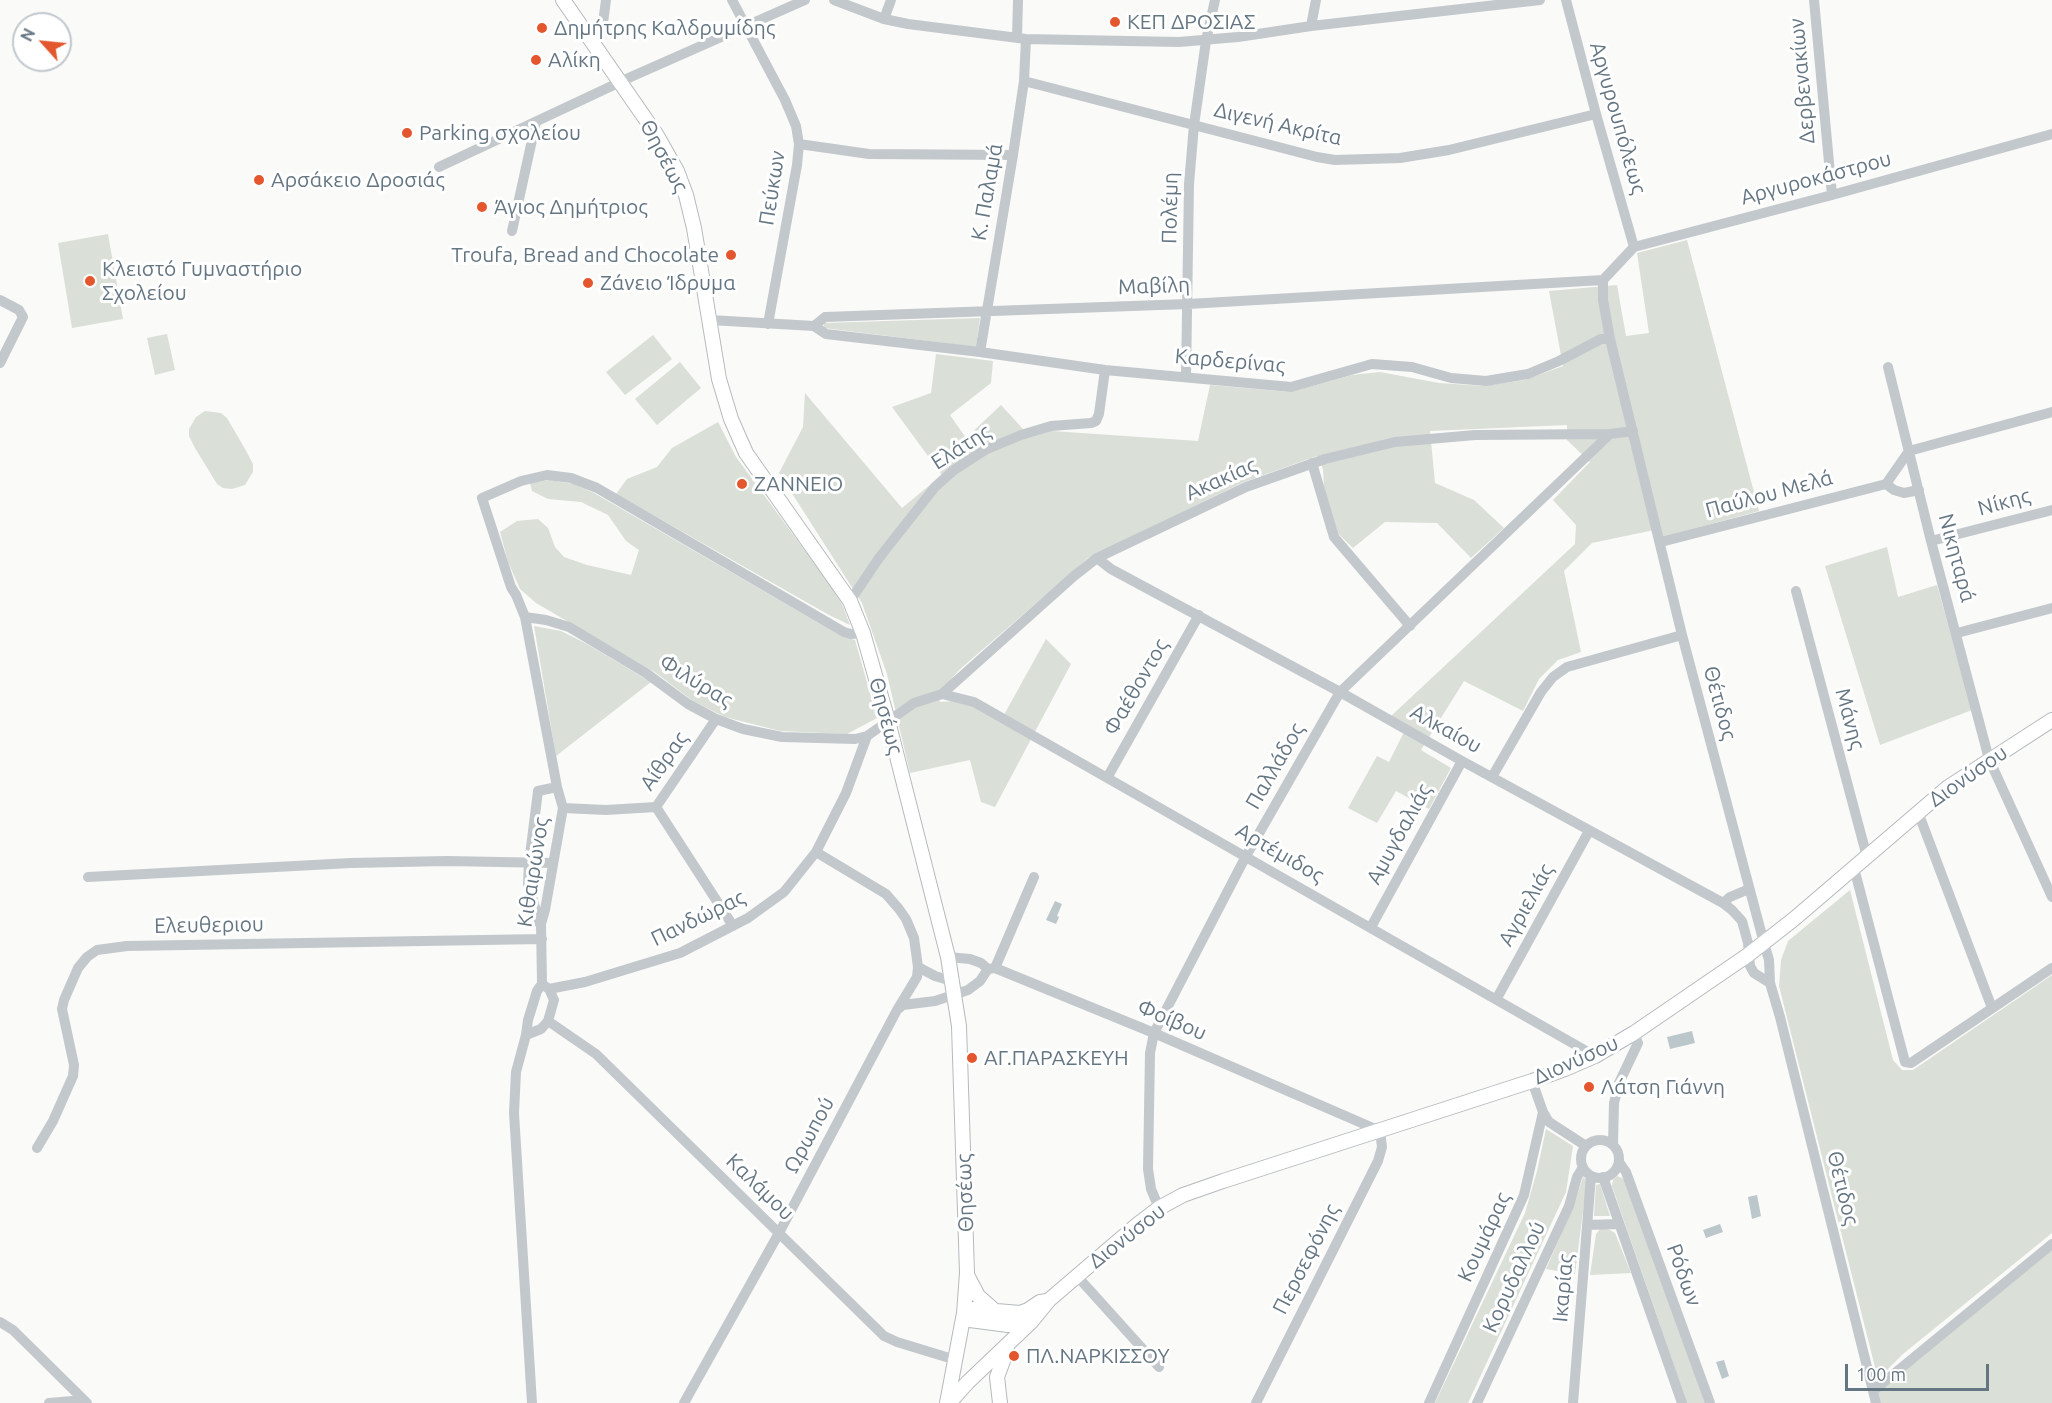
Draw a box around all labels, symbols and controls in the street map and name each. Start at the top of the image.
place label: ΚΕΠ ΔΡΟΣΙΑΣ [1127,9,1255,35]
north arrow [12,12,72,72]
place label: Δημήτρης Καλδρυμίδης [554,15,775,41]
marker: ΚΕΠ ΔΡΟΣΙΑΣ [1108,15,1122,29]
street label: Δερβενακίων [1784,17,1820,145]
marker: Δημήτρης Καλδρυμίδης [535,21,549,35]
text: N [17,25,38,44]
street label: Αργυρουπόλεως [1584,39,1652,197]
place label: Αλίκη [548,47,601,73]
marker: Αλίκη [529,53,543,67]
street label: Διγενή Ακρίτα [1212,97,1344,151]
street label: Θησέως [634,115,694,197]
place label: Parking σχολείου [419,120,581,146]
marker: Parking σχολείου [400,126,414,140]
street label: Κ. Παλαμά [966,141,1008,243]
street label: Αργυροκάστρου [1738,146,1894,210]
street label: Πεύκων [754,149,790,227]
place label: Αρσάκειο Δροσιάς [271,167,445,193]
street label: Πολέμη [1157,172,1183,244]
marker: Αρσάκειο Δροσιάς [252,173,266,187]
place label: Άγιος Δημήτριος [494,194,648,220]
marker: Άγιος Δημήτριος [475,200,489,214]
place label: Troufa, Bread and Chocolate [451,242,719,268]
marker: Troufa, Bread and Chocolate [724,248,738,262]
place label: Κλειστό Γυμναστήριο Σχολείου [102,256,302,306]
place label: Ζάνειο Ίδρυμα [600,270,736,296]
street label: Μαβίλη [1118,272,1190,300]
marker: Κλειστό Γυμναστήριο Σχολείου [83,274,97,288]
marker: Ζάνειο Ίδρυμα [581,276,595,290]
street label: Καρδερίνας [1174,344,1286,378]
street label: Ελάτης [927,419,995,475]
street label: Ακακίας [1182,452,1260,506]
street label: Παύλου Μελά [1703,465,1835,523]
place label: ΖΑΝΝΕΙΟ [754,471,843,497]
marker: ΖΑΝΝΕΙΟ [735,477,749,491]
street label: Νίκης [1975,483,2033,521]
street label: Νικηταρά [1933,511,1981,605]
street label: Φαέθοντος [1098,634,1174,740]
street label: Φιλύρας [655,649,737,713]
street label: Θέτιδος [1698,663,1742,743]
street label: Θησέως [864,675,908,757]
street label: Μάνης [1830,686,1870,752]
street label: Αλκαίου [1406,699,1486,759]
street label: Παλλάδος [1240,718,1310,814]
street label: Αίθρας [635,727,693,795]
street label: Διονύσου [1924,740,2012,812]
street label: Αμυγδαλιάς [1361,779,1437,889]
street label: Κιθαιρώνος [512,815,554,929]
street label: Αρτέμιδος [1232,818,1328,888]
street label: Αγριελιάς [1493,859,1559,951]
street label: Πανδώρας [647,884,749,952]
street label: Ελευθεριου [154,911,264,939]
street label: Φοίβου [1134,994,1210,1046]
street label: Διονύσου [1530,1030,1622,1090]
place label: ΑΓ.ΠΑΡΑΣΚΕΥΗ [984,1045,1129,1071]
marker: ΑΓ.ΠΑΡΑΣΚΕΥΗ [965,1051,979,1065]
place label: Λάτση Γιάννη [1601,1074,1725,1100]
marker: Λάτση Γιάννη [1582,1080,1596,1094]
street label: Ωρωπού [778,1093,840,1177]
street label: Καλάμου [721,1148,799,1226]
street label: Θέτιδος [1822,1148,1864,1228]
street label: Θησέως [951,1153,979,1233]
street label: Κουμάρας [1452,1188,1516,1286]
street label: Διονύσου [1084,1198,1170,1274]
street label: Περσεφόνης [1267,1200,1345,1318]
street label: Κορυδαλλού [1477,1217,1551,1337]
street label: Ρόδων [1661,1240,1707,1310]
street label: Ικαρίας [1547,1253,1579,1323]
place label: ΠΛ.ΝΑΡΚΙΣΣΟΥ [1026,1343,1170,1369]
marker: ΠΛ.ΝΑΡΚΙΣΣΟΥ [1007,1349,1021,1363]
scale bar [1848,1352,1992,1390]
text: 100 m [1856,1364,1906,1384]

